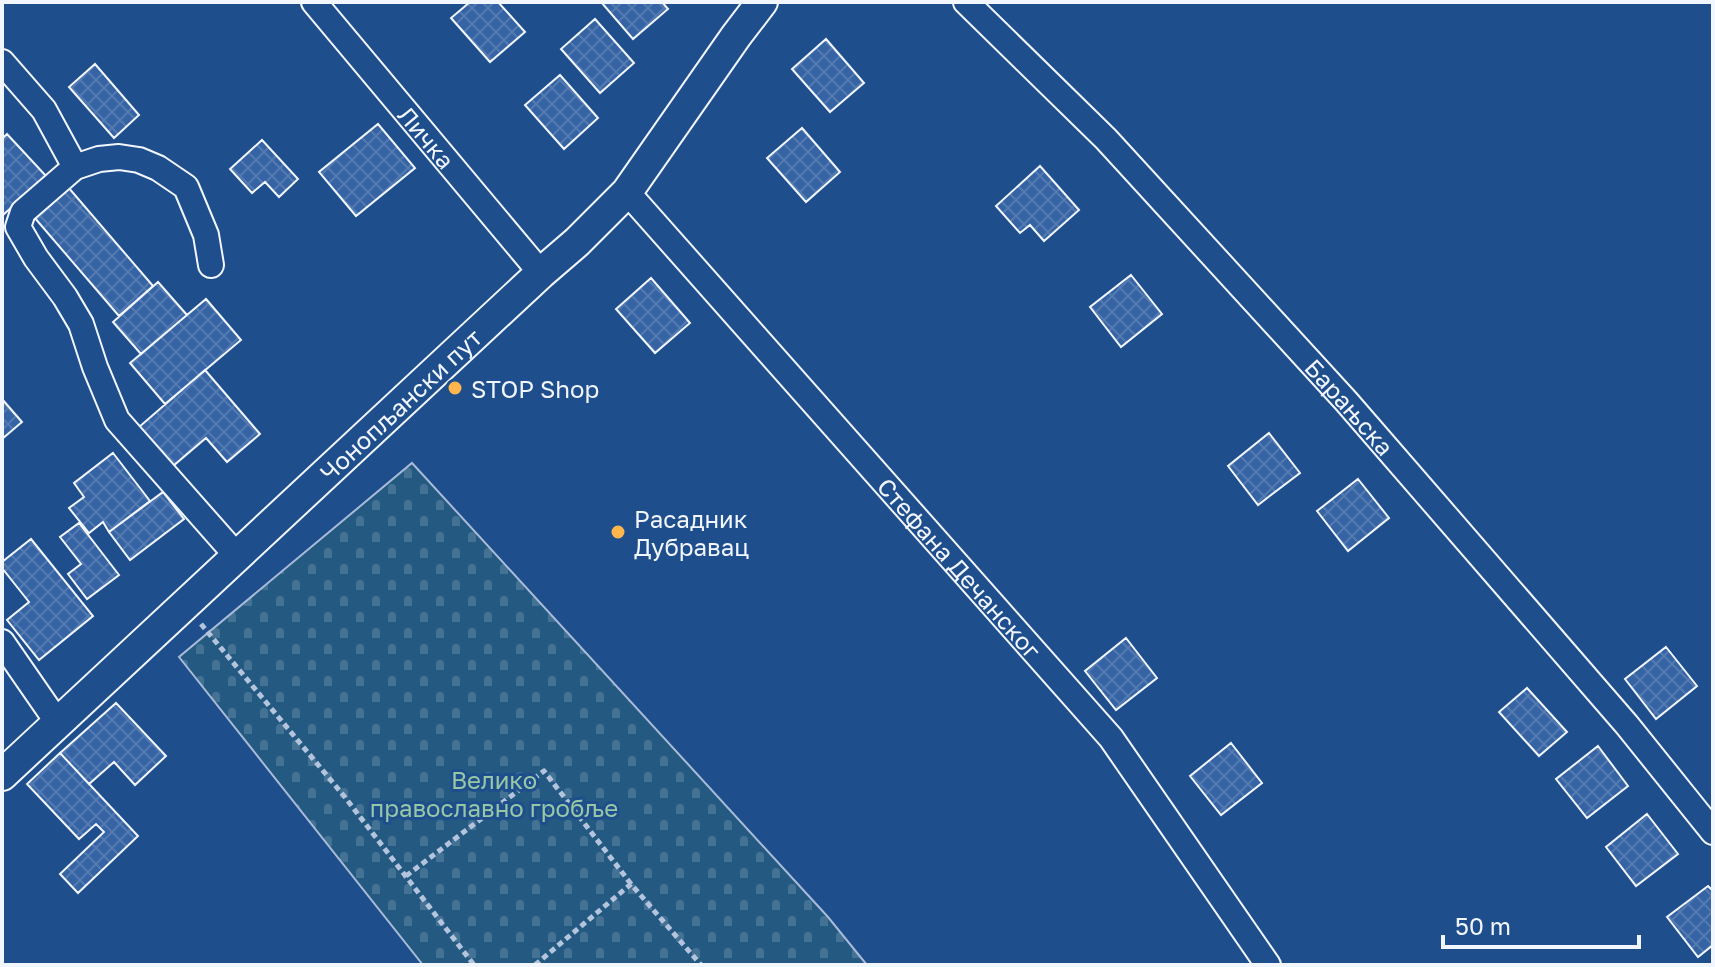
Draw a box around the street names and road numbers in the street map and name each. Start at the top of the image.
street label: Личка [393,100,461,174]
street label: Чонопљански пут [313,322,487,486]
street label: Барањска [1300,352,1401,461]
street label: Стефана Дечанског [872,471,1048,664]

